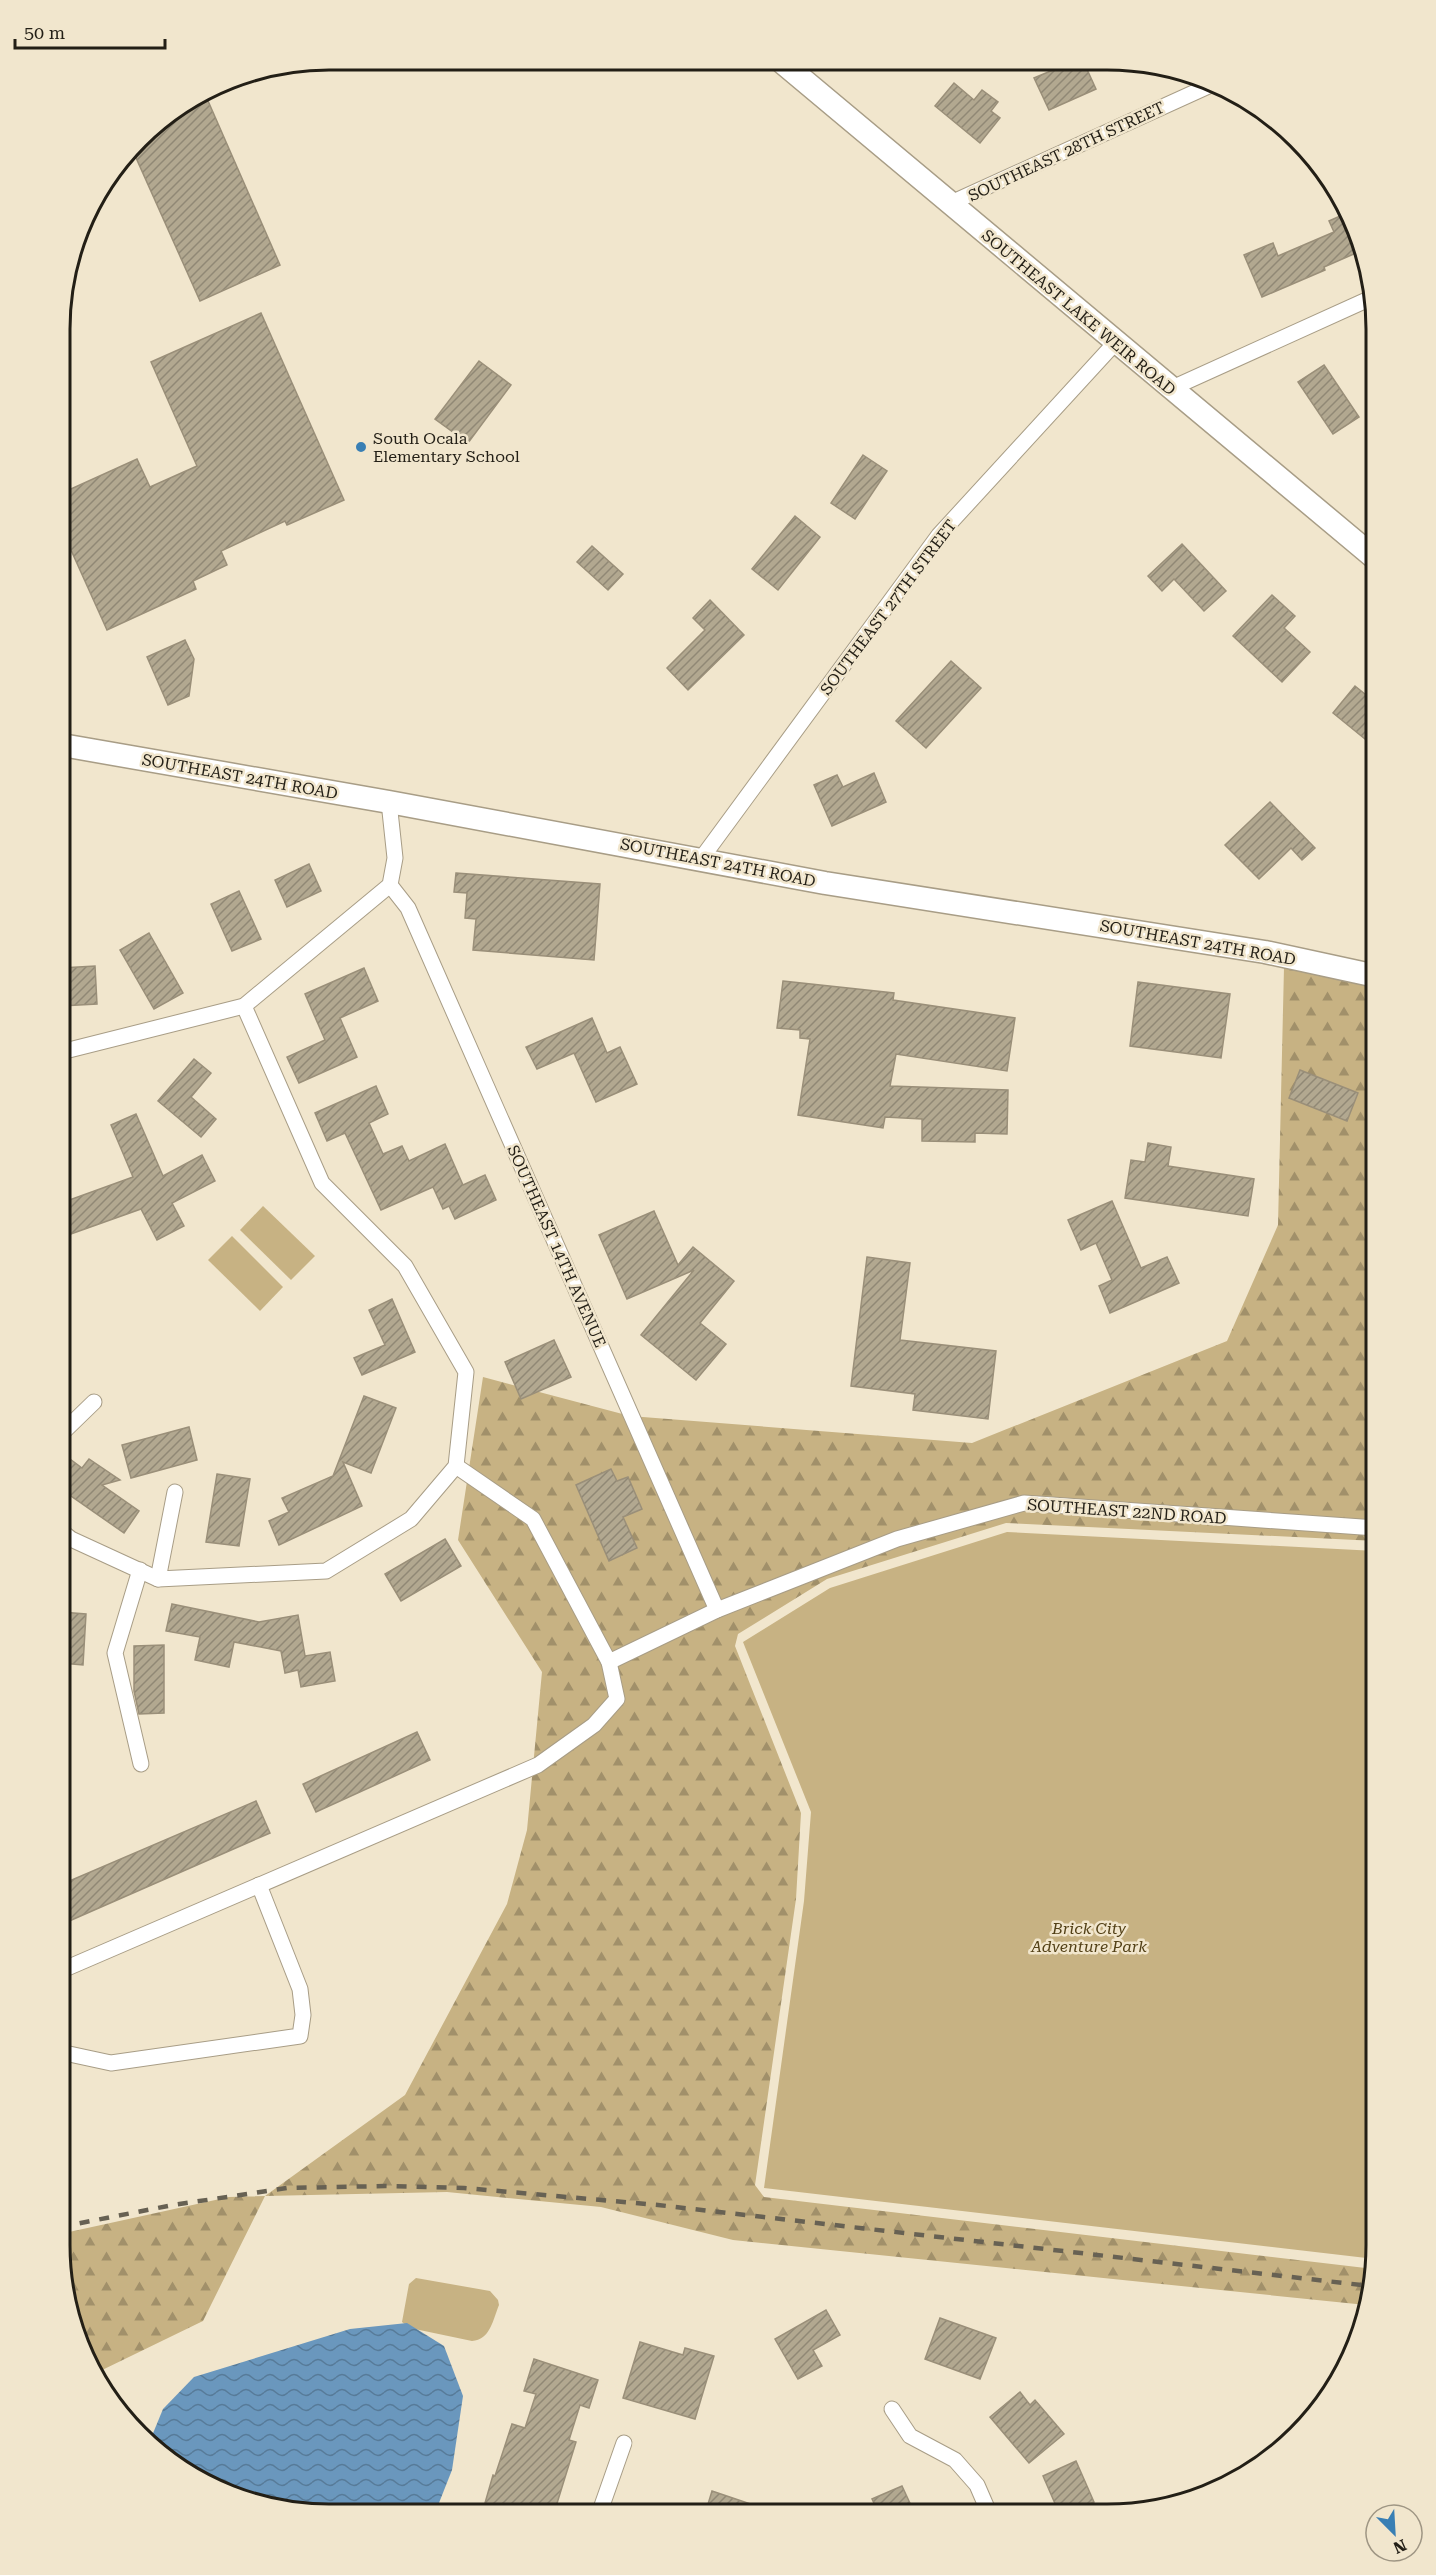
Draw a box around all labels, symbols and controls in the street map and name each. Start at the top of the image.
scale bar [15,12,165,50]
text: 50 m [24,22,65,43]
street label: SOUTHEAST 28TH STREET [965,97,1168,205]
street label: SOUTHEAST LAKE WEIR ROAD [978,226,1180,399]
place label: South Ocala Elementary School [373,429,520,466]
marker: South Ocala Elementary School [354,440,368,454]
street label: SOUTHEAST 27TH STREET [816,516,961,699]
street label: SOUTHEAST 24TH ROAD [140,750,339,803]
street label: SOUTHEAST 24TH ROAD [619,834,817,891]
street label: SOUTHEAST 24TH ROAD [1098,916,1297,969]
street label: SOUTHEAST 14TH AVENUE [503,1142,610,1350]
street label: SOUTHEAST 22ND ROAD [1027,1495,1227,1528]
park label: Brick City Adventure Park [1030,1919,1147,1956]
north arrow [1364,2503,1424,2563]
text: N [1390,2535,1409,2557]

